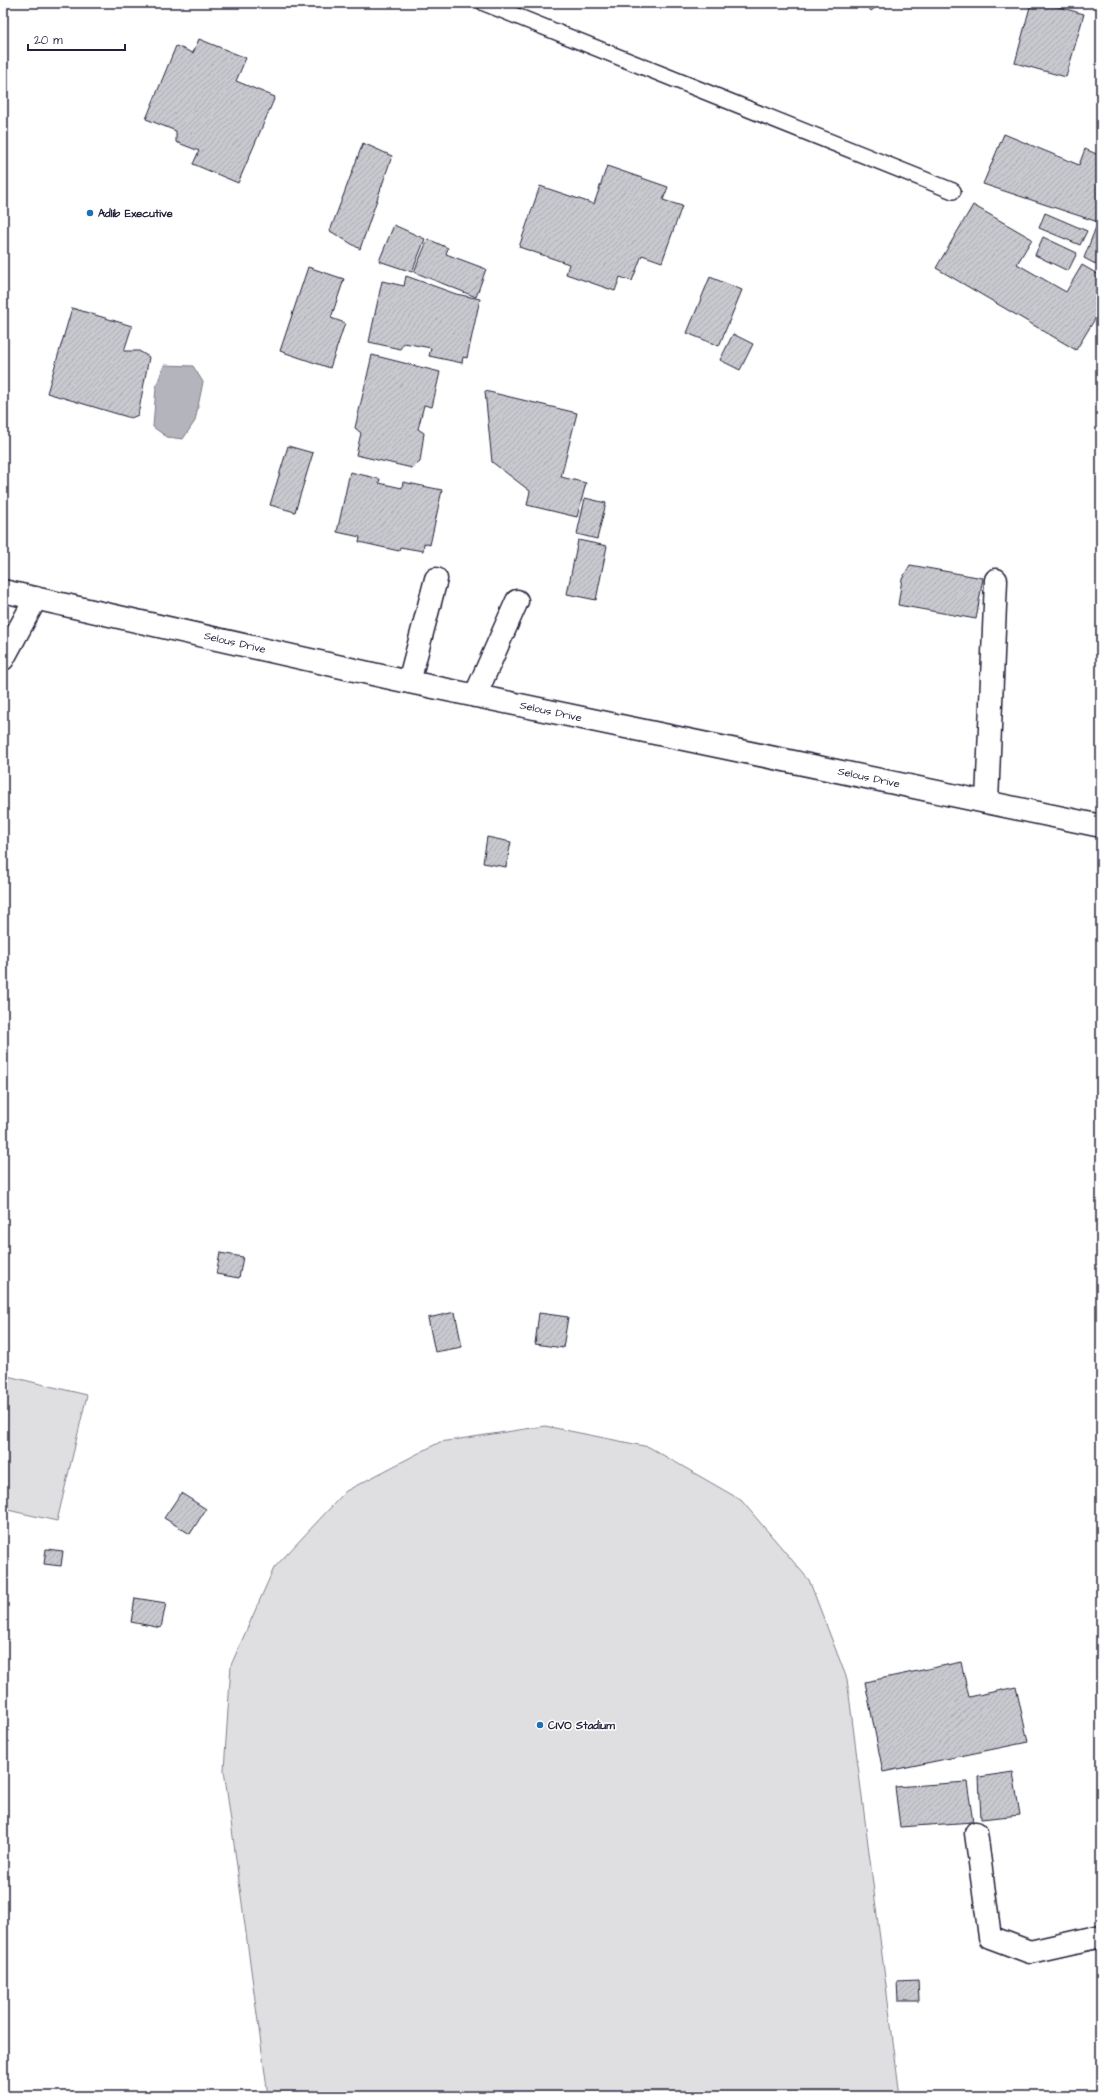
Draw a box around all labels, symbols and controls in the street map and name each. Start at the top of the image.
scale bar [28,26,125,52]
text: 20 m [34,32,63,49]
place label: Adlib Executive [98,206,173,221]
marker: Adlib Executive [85,208,95,218]
street label: Selous Drive [203,628,267,657]
street label: Selous Drive [519,698,583,725]
street label: Selous Drive [837,764,901,791]
place label: CIVO Stadium [548,1718,615,1733]
marker: CIVO Stadium [535,1720,545,1730]

